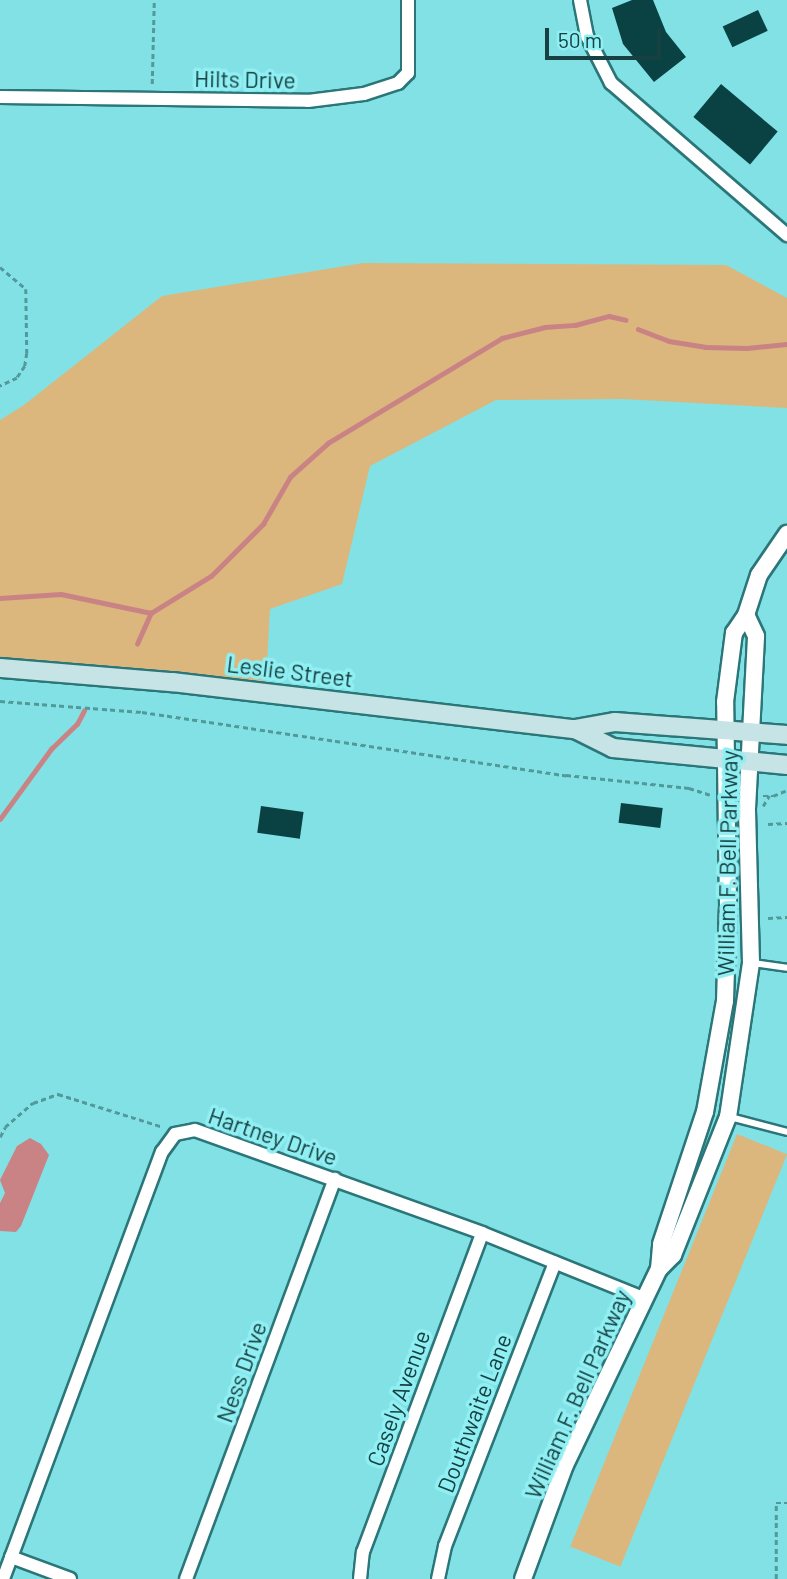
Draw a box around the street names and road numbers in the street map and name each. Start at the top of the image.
street label: Hilts Drive [194,64,296,94]
street label: Leslie Street [225,650,355,692]
street label: William F. Bell Parkway [711,750,743,976]
street label: Hartney Drive [205,1101,341,1171]
street label: William F. Bell Parkway [518,1285,636,1503]
street label: Ness Drive [210,1318,272,1426]
street label: Casely Avenue [361,1326,435,1470]
street label: Douthwaite Lane [431,1330,517,1496]

